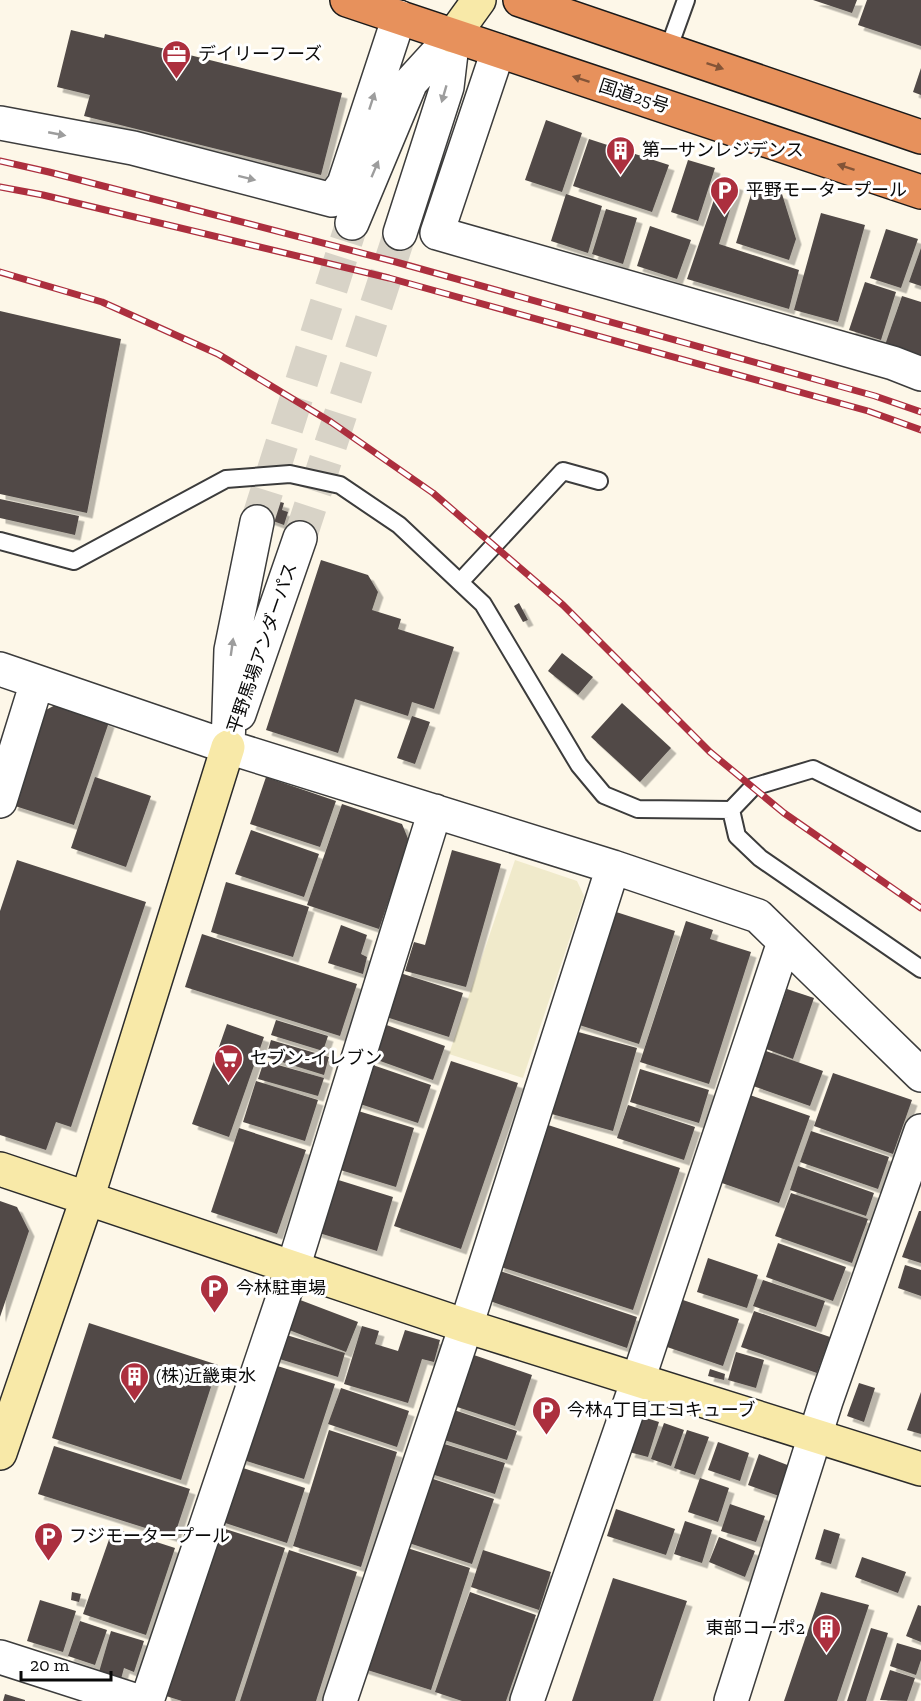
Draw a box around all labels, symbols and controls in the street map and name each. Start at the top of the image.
office icon: デイリーフーズ [161,38,193,80]
place label: デイリーフーズ [198,43,322,65]
one-way arrow [706,62,724,72]
one-way arrow [572,73,590,83]
street label: 国道25号 [596,74,672,118]
one-way arrow [439,85,448,103]
one-way arrow [368,92,377,110]
one-way arrow [48,130,67,139]
building icon: 第一サンレジデンス [605,134,637,176]
place label: 第一サンレジデンス [642,139,804,161]
one-way arrow [370,159,380,177]
one-way arrow [837,162,855,171]
one-way arrow [238,173,257,183]
parking icon: 平野モータープール [709,174,741,216]
place label: 平野モータープール [746,179,907,201]
street label: 平野馬場アンダーパス [222,560,302,736]
one-way arrow [228,637,237,656]
supermarket icon: セブン-イレブン [213,1042,245,1084]
place label: セブン-イレブン [250,1047,382,1069]
parking icon: 今林駐車場 [199,1272,231,1314]
place label: 今林駐車場 [236,1277,326,1299]
building icon: (株)近畿東水 [119,1360,151,1402]
place label: (株)近畿東水 [156,1365,256,1387]
parking icon: 今林4丁目エコキューブ [530,1394,562,1436]
place label: 今林4丁目エコキューブ [567,1399,756,1421]
parking icon: フジモータープール [32,1520,64,1562]
place label: フジモータープール [69,1525,230,1547]
building icon: 東部コーポ2 [810,1612,842,1654]
place label: 東部コーポ2 [706,1617,805,1639]
scale bar [21,1644,111,1682]
text: 20 m [30,1654,70,1676]

